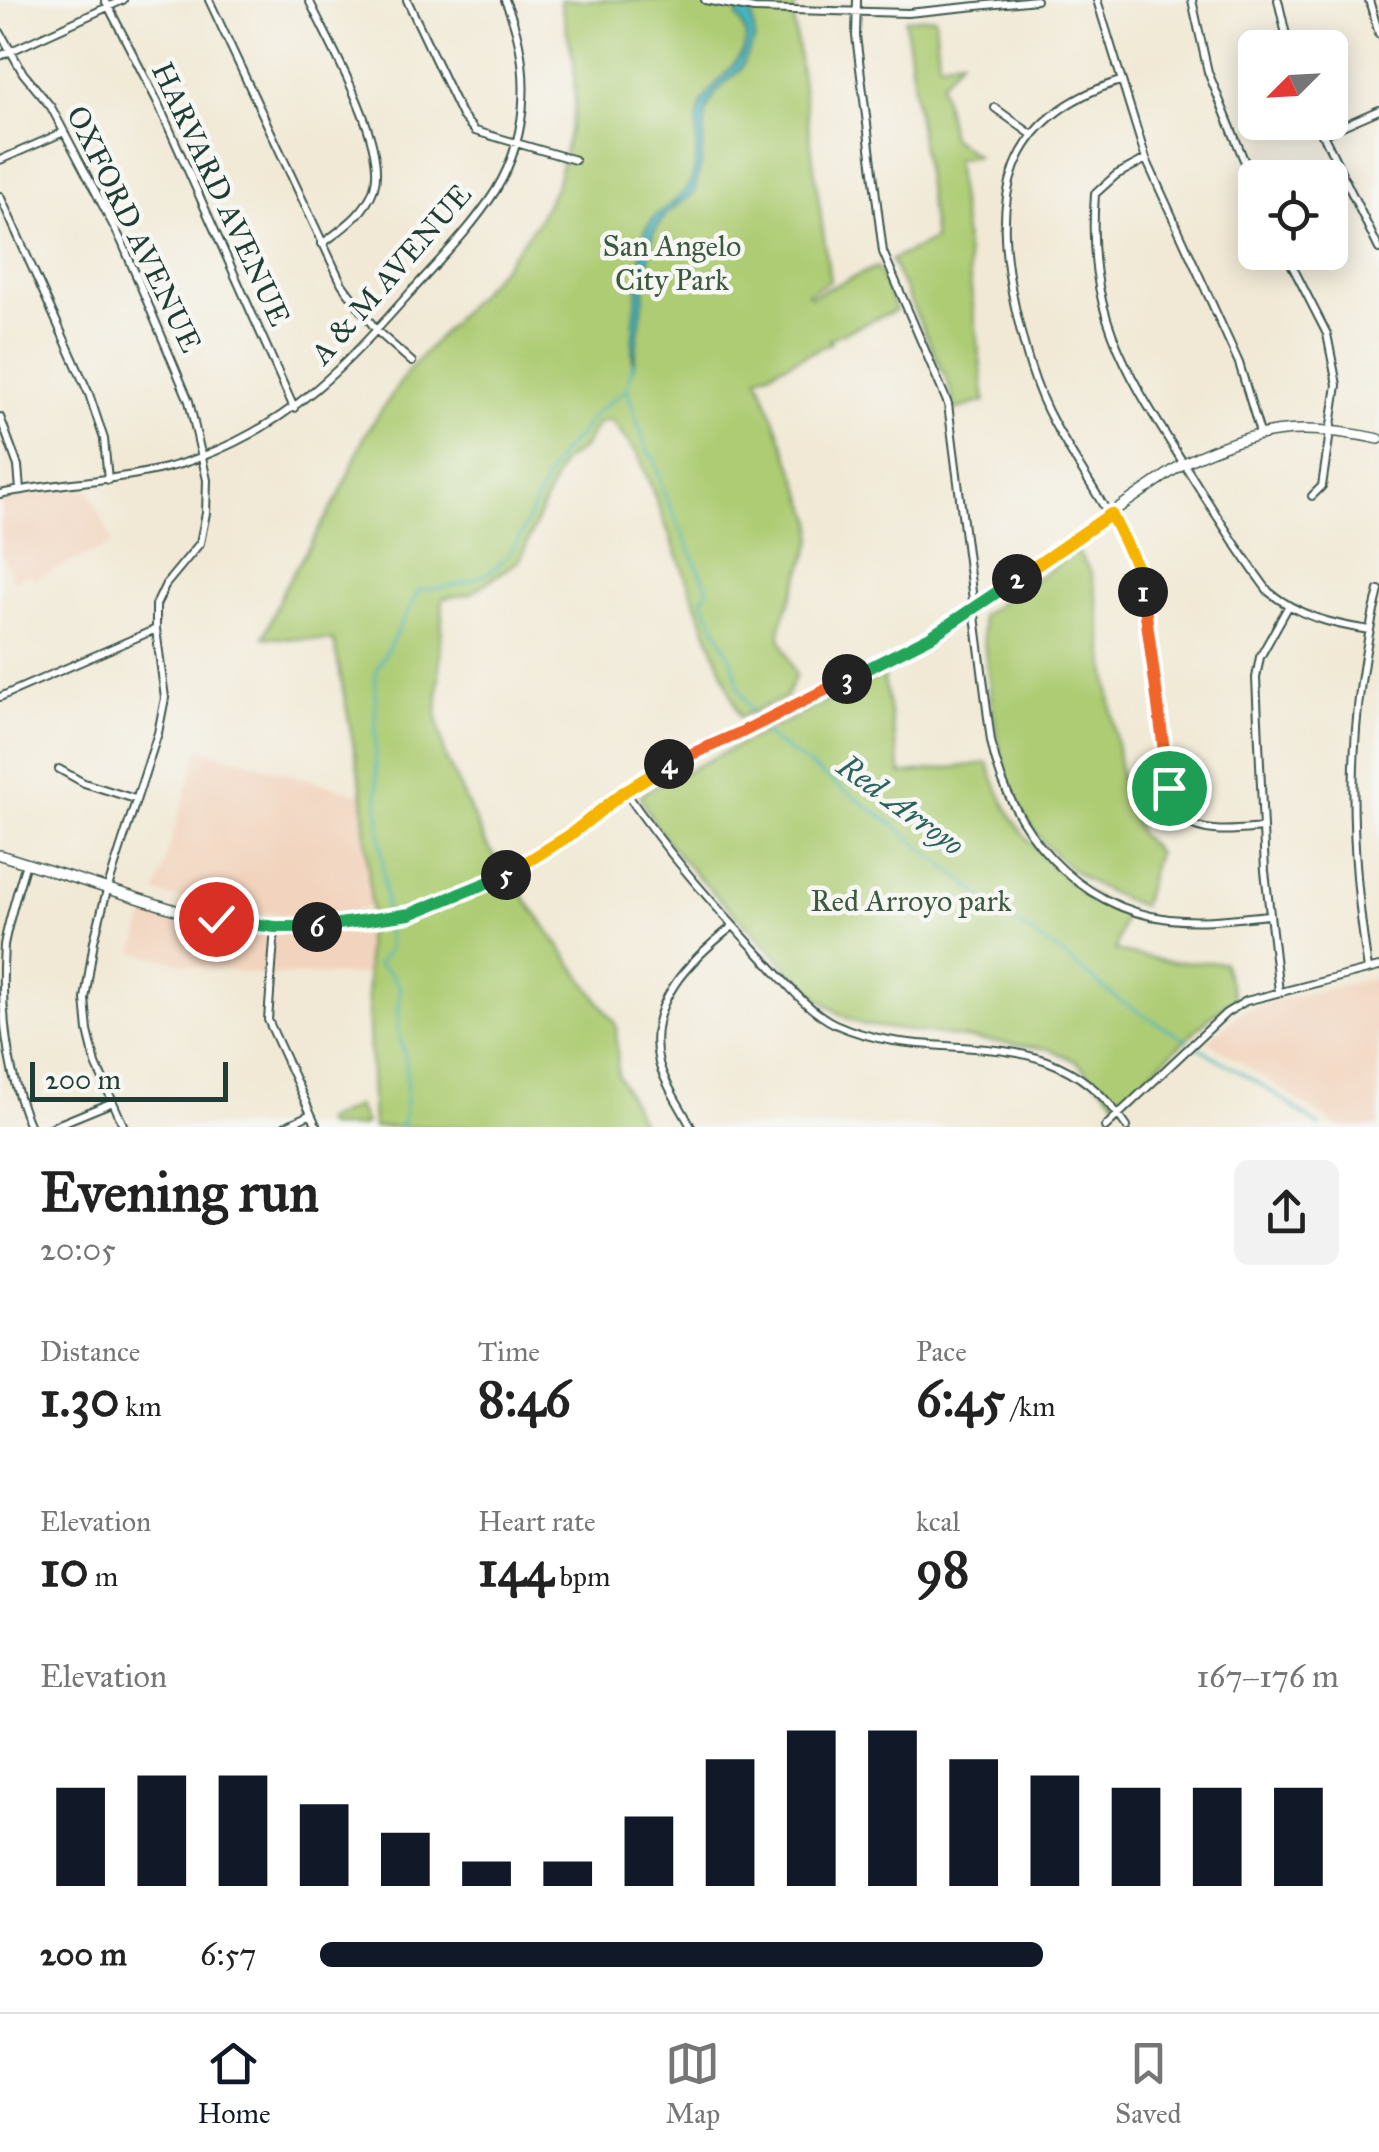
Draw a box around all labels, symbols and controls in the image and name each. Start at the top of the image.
north arrow [1238,30,1348,140]
map controls [1238,30,1348,270]
street label: HARVARD AVENUE [144,56,298,332]
street label: OXFORD AVENUE [59,100,209,358]
button: locate [1238,160,1348,270]
street label: A & M AVENUE [302,177,479,373]
park label: San Angelo City Park [603,228,741,298]
pin: 2 [992,554,1042,604]
text: 2 [1010,561,1024,596]
pin: 1 [1118,567,1168,617]
text: 1 [1137,574,1149,609]
pin: 3 [822,654,872,704]
text: 3 [841,661,853,696]
pin: 4 [644,739,694,789]
text: 4 [661,746,677,781]
water label: Red Arroyo [829,746,972,864]
pin [1127,746,1212,831]
icon: arrive [1142,761,1197,816]
pin: 5 [481,850,531,900]
text: 5 [499,857,513,892]
pin [174,877,259,962]
park label: Red Arroyo park [811,883,1011,919]
icon: check [189,892,244,947]
pin: 6 [292,902,342,952]
text: 6 [310,909,324,944]
scale bar [30,1057,228,1102]
text: 200 m [45,1062,121,1097]
text: Evening run [40,1159,319,1226]
button: share [1234,1160,1339,1265]
text: 20:05 [40,1230,116,1269]
text: Distance [40,1334,140,1369]
text: Time [478,1334,540,1369]
text: Pace [916,1334,967,1369]
text: 1.30 [40,1369,119,1430]
text: 8:46 [478,1369,571,1430]
text: 6:45 [916,1369,1005,1430]
text: km [119,1389,162,1424]
text: /km [1005,1389,1055,1424]
text: Elevation [40,1504,151,1539]
text: Heart rate [478,1504,596,1539]
text: kcal [916,1504,960,1539]
text: 10 [40,1539,89,1600]
text: 144 [478,1539,553,1600]
text: 98 [916,1539,969,1600]
text: m [89,1559,118,1594]
text: bpm [553,1559,611,1594]
text: Elevation [40,1657,167,1696]
text: 167–176 m [1196,1657,1339,1696]
text: 200 m [40,1935,127,1974]
text: 6:57 [200,1935,256,1974]
tab: Home [197,2036,271,2131]
tab: Map [665,2036,720,2131]
tab: Saved [1115,2036,1182,2131]

